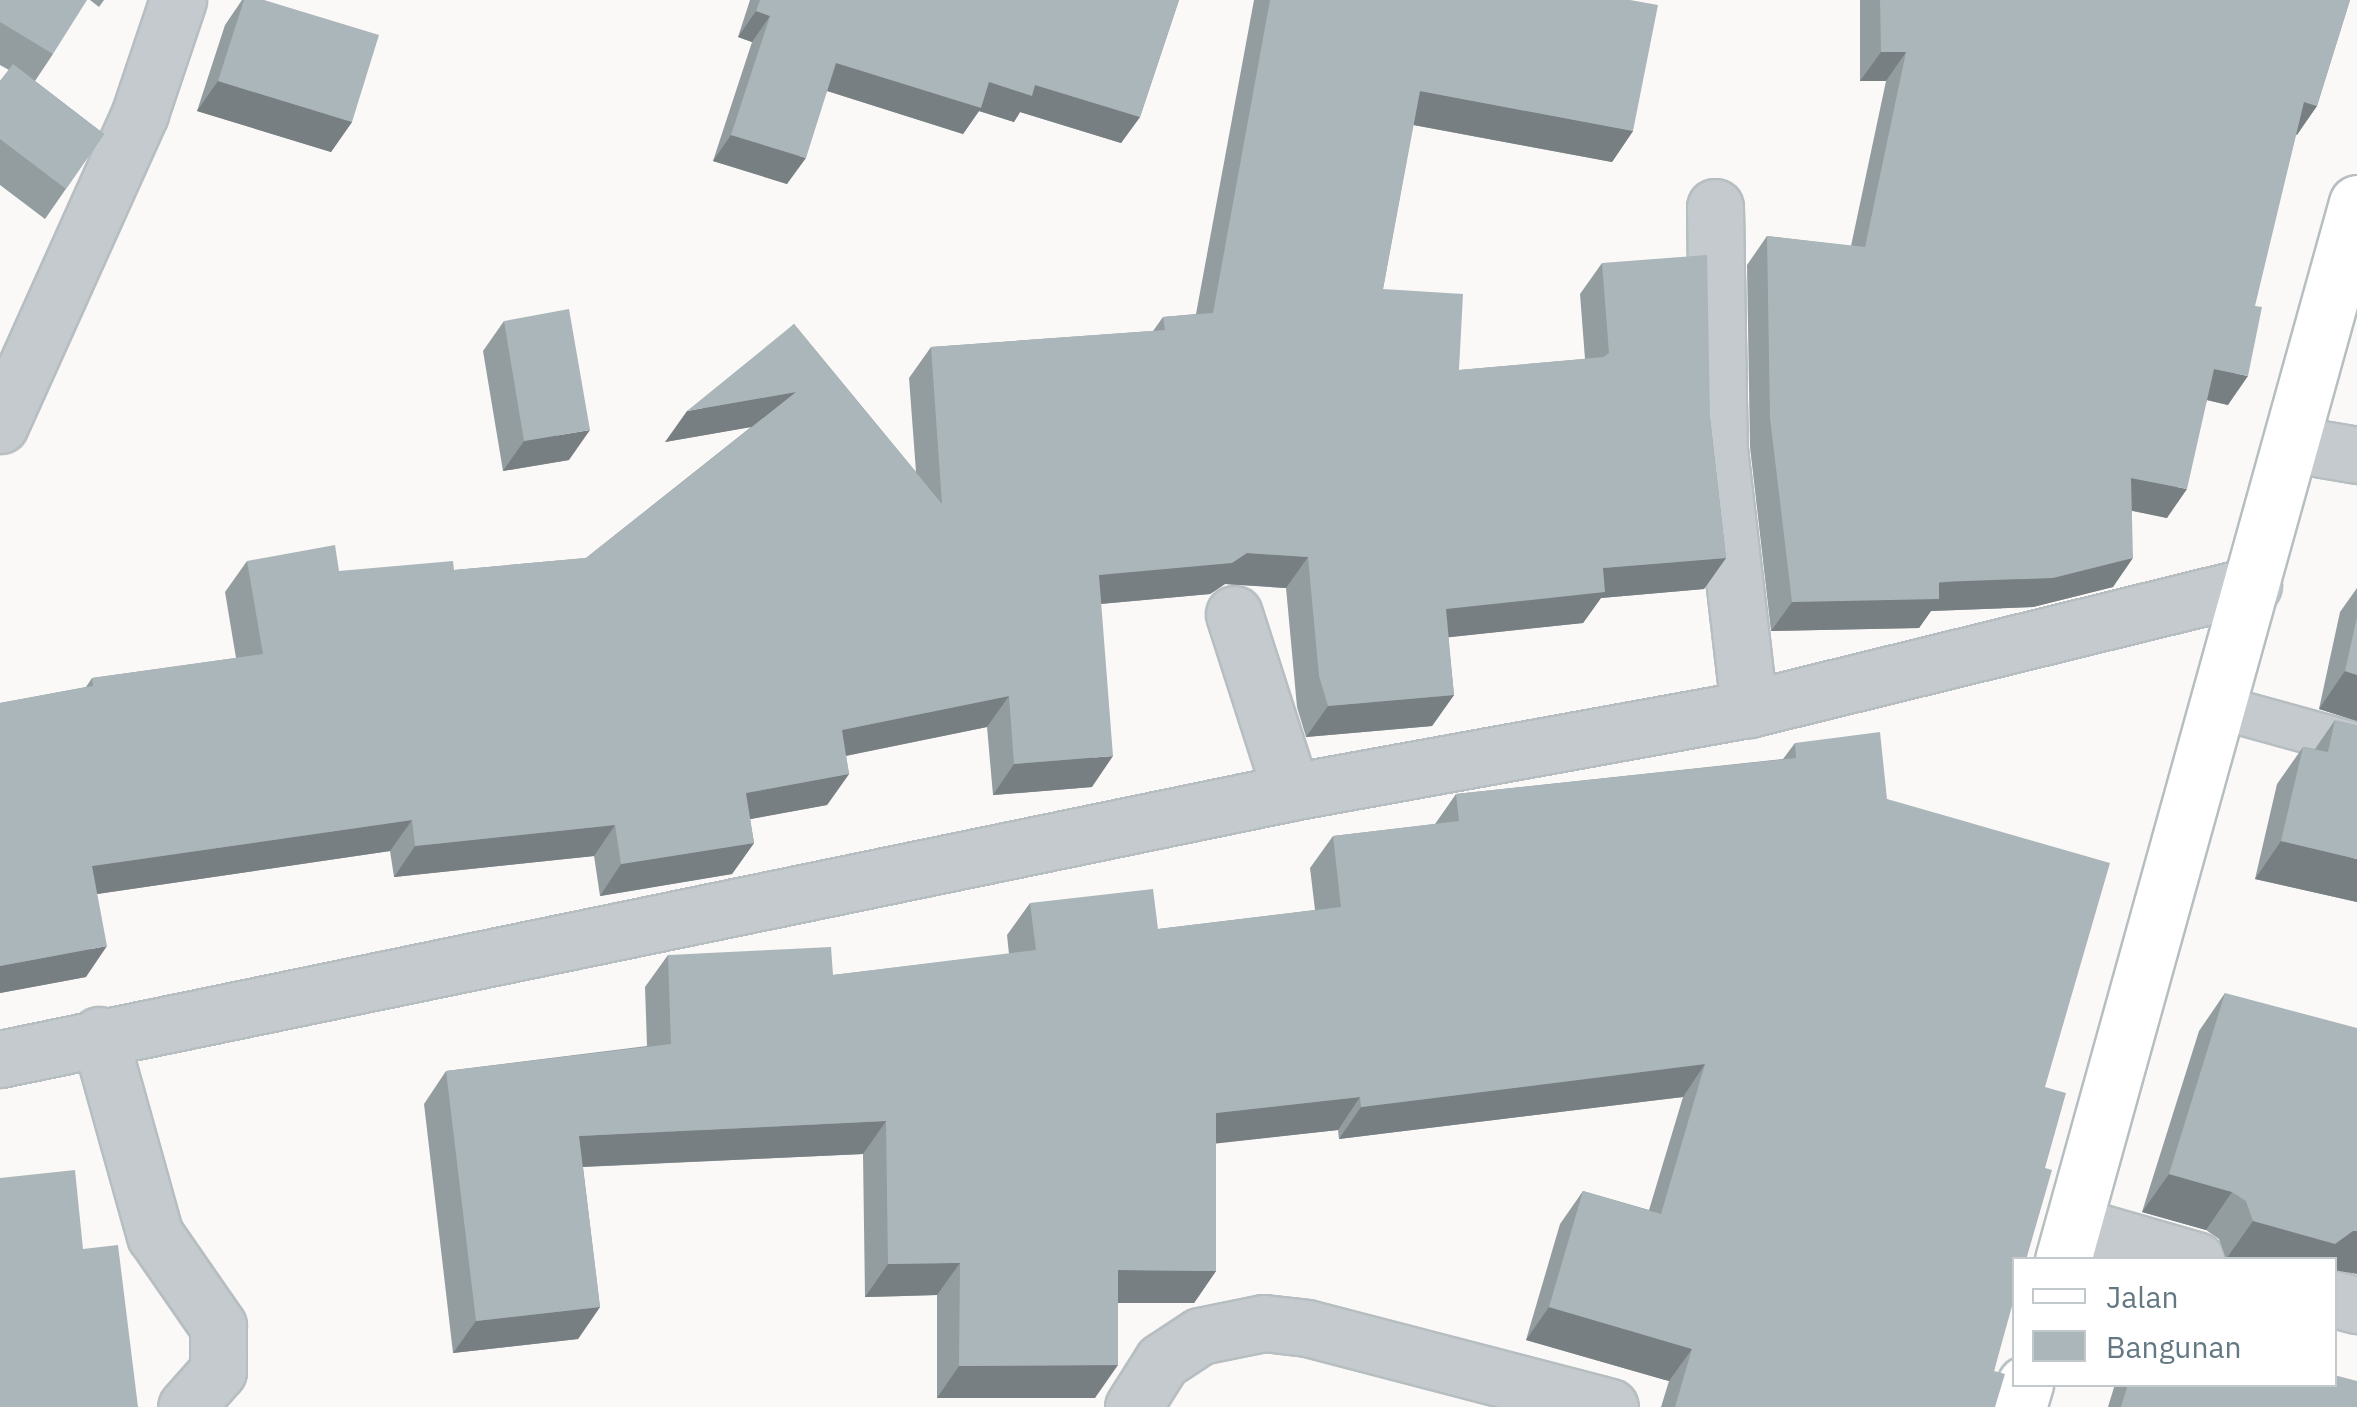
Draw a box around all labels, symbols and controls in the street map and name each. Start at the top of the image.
legend [2012,1257,2337,1387]
text: Jalan [2106,1277,2179,1316]
text: Bangunan [2106,1327,2242,1366]

